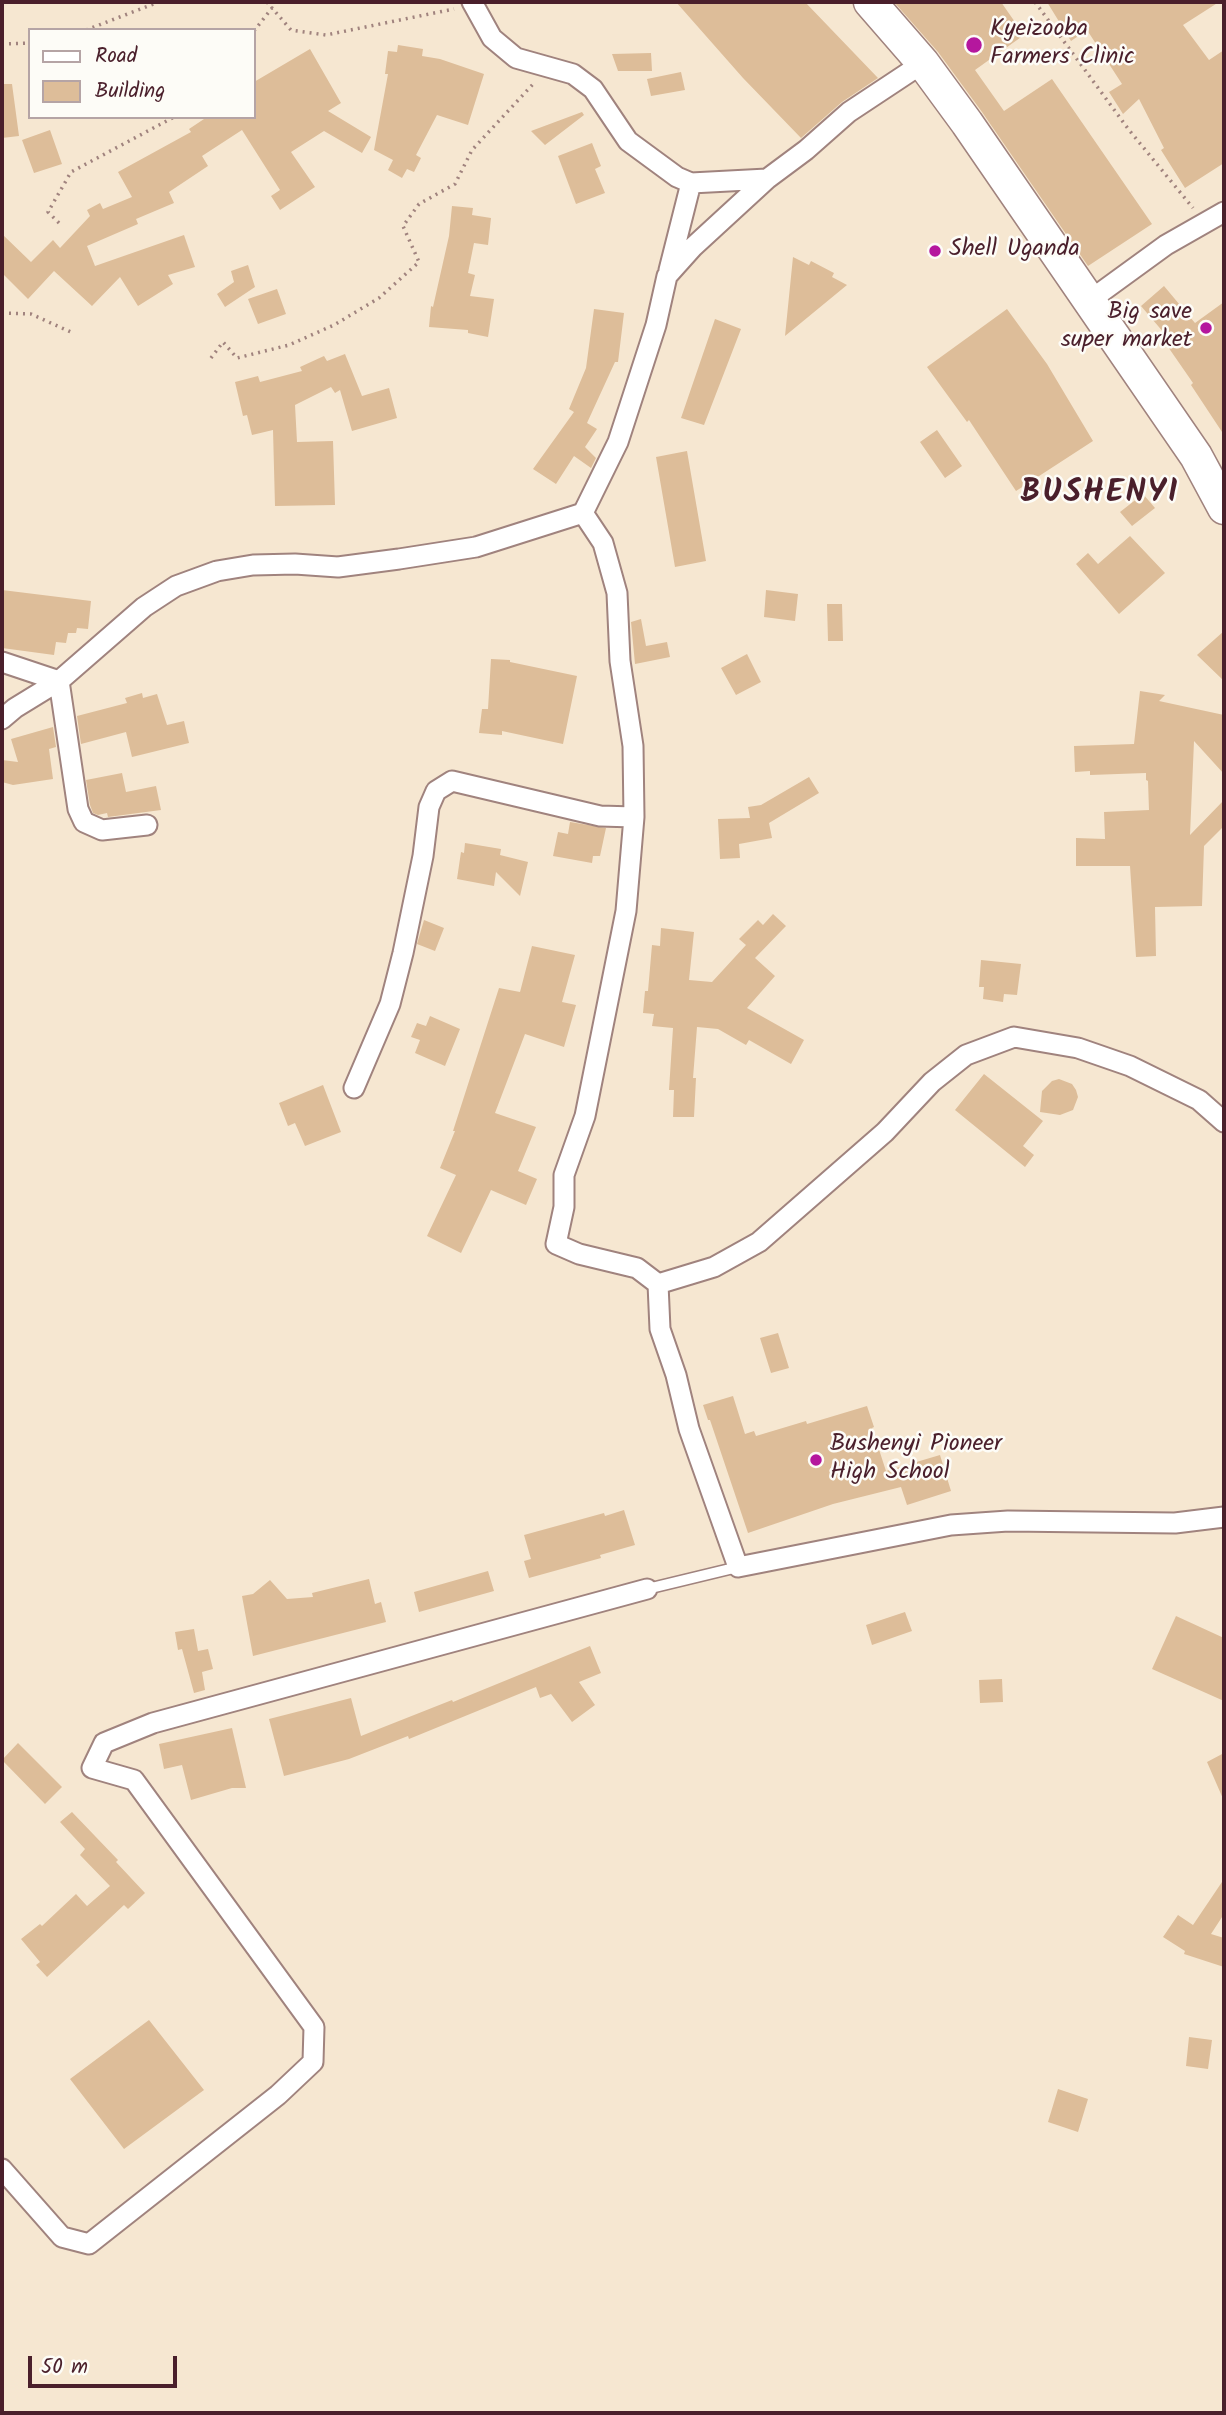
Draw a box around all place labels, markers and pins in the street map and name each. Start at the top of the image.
place label: Kyeizooba Farmers Clinic [990,17,1135,73]
marker: Kyeizooba Farmers Clinic [964,35,984,55]
place label: Shell Uganda [949,237,1080,265]
marker: Shell Uganda [927,243,943,259]
place label: Big save super market [1061,300,1192,356]
marker: Big save super market [1198,320,1214,336]
place label: Bushenyi Pioneer High School [830,1432,1002,1488]
marker: Bushenyi Pioneer High School [808,1452,824,1468]

